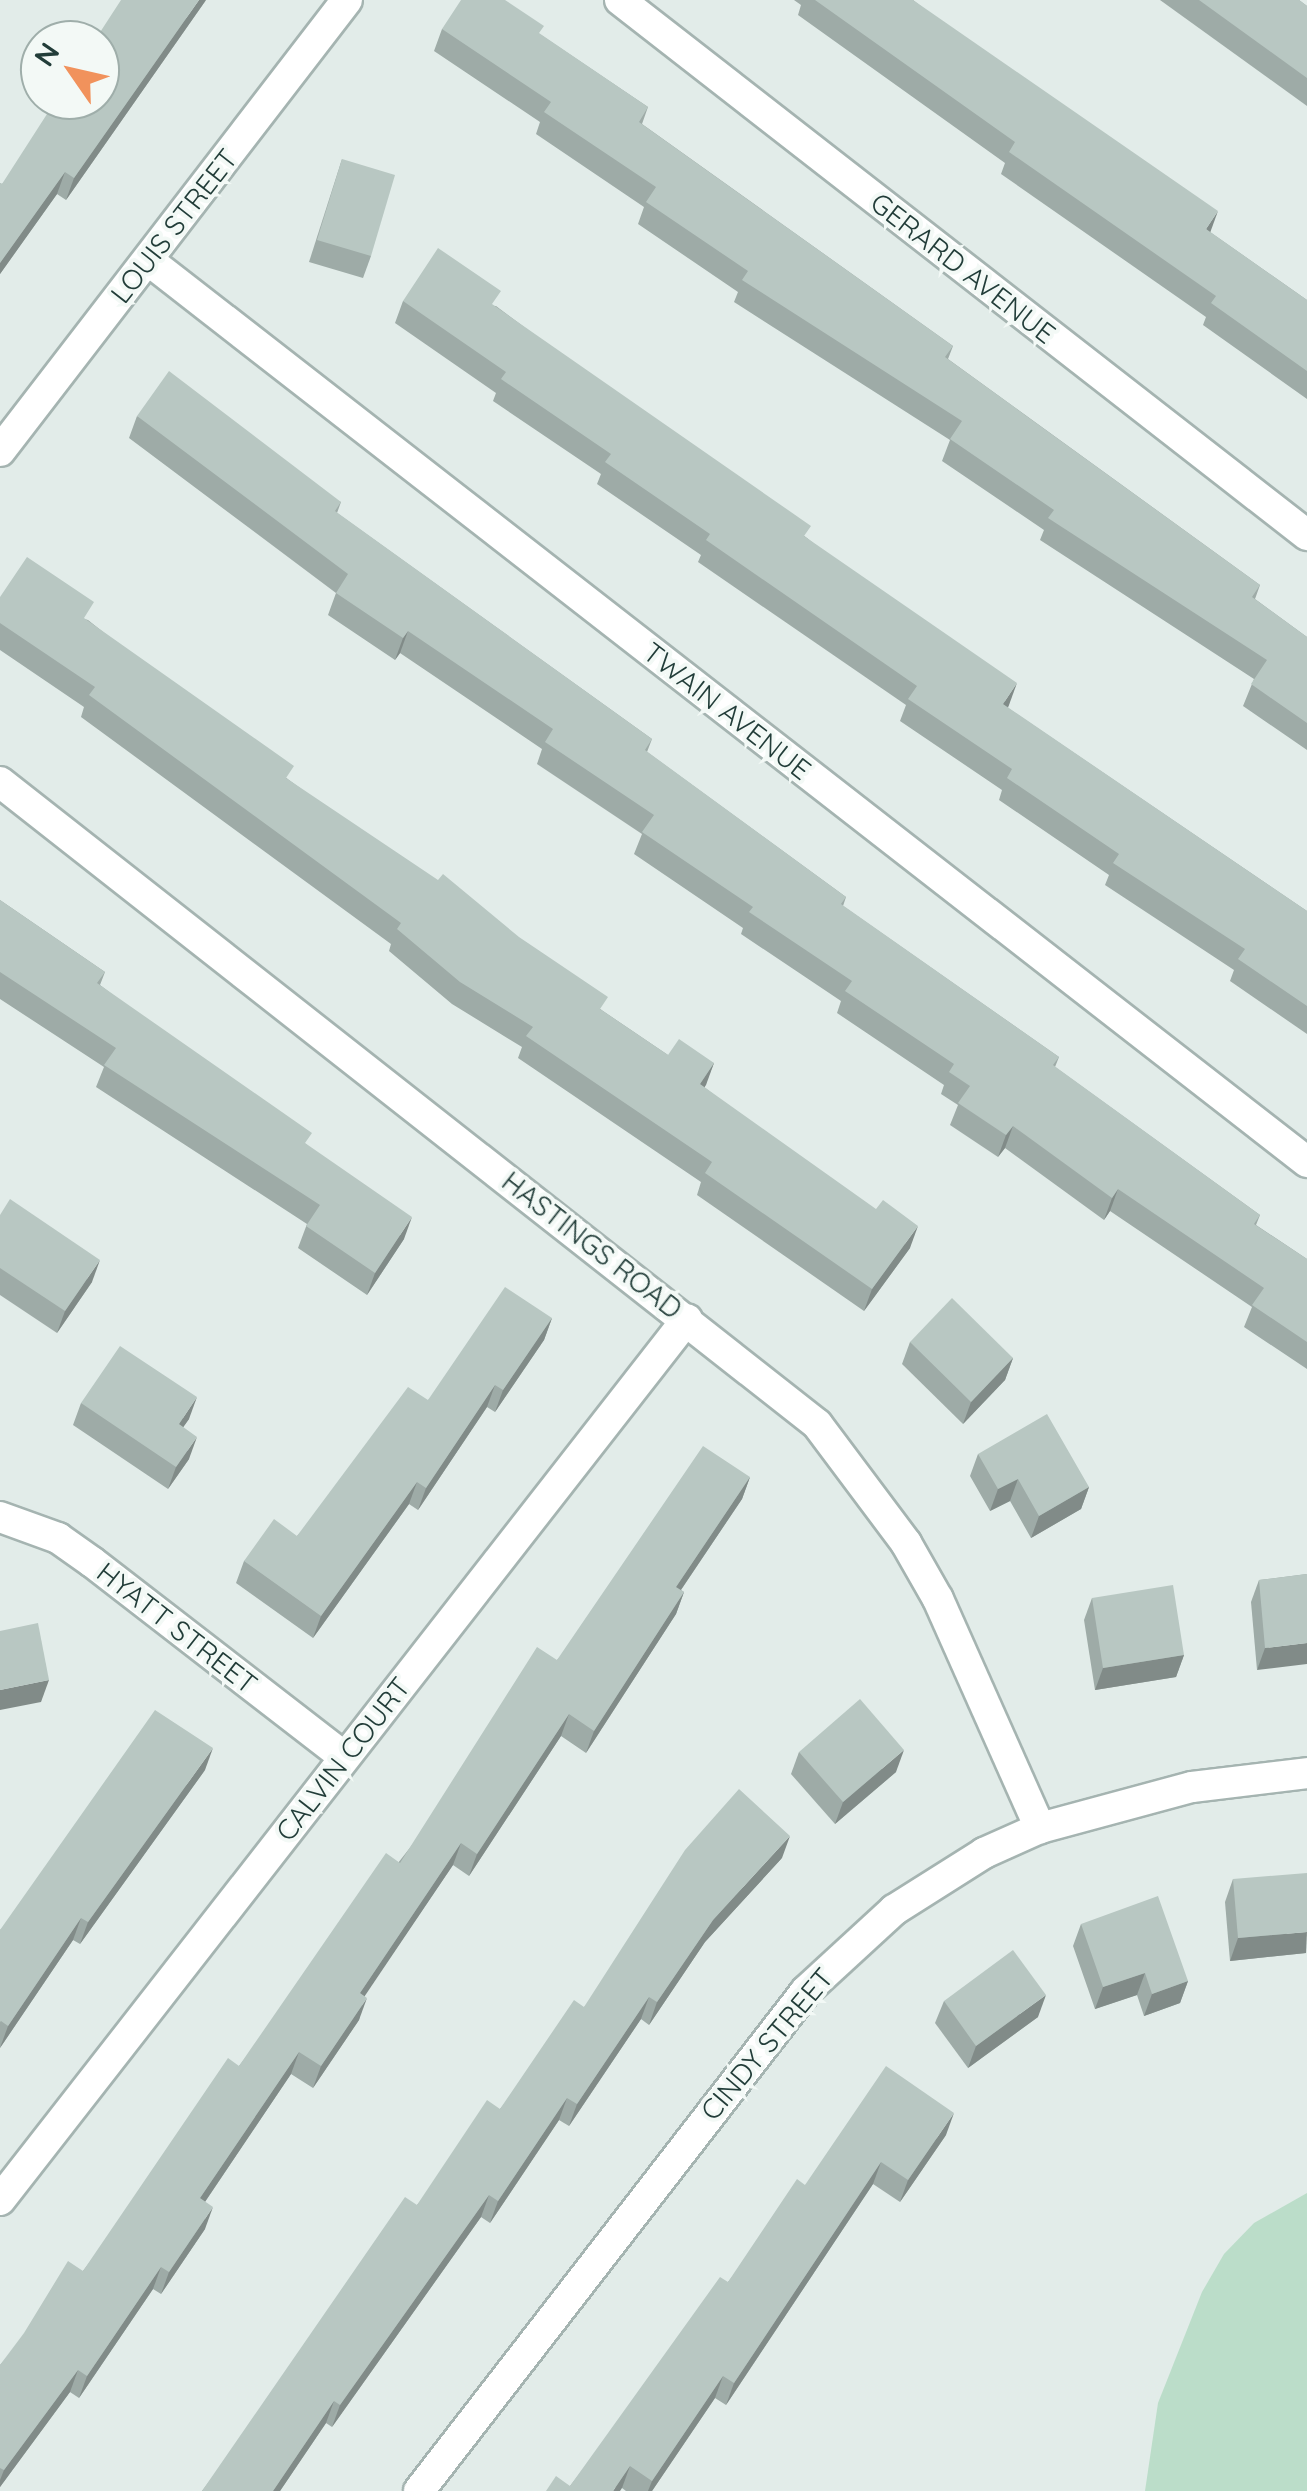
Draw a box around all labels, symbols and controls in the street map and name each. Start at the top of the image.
north arrow [20,20,120,120]
text: N [26,36,67,72]
street label: LOUIS STREET [103,142,245,310]
street label: GERARD AVENUE [864,185,1062,351]
street label: TWAIN AVENUE [637,635,817,787]
street label: HASTINGS ROAD [495,1164,689,1326]
street label: HYATT STREET [90,1555,264,1701]
street label: CALVIN COURT [269,1670,417,1848]
street label: CINDY STREET [694,1961,840,2127]

